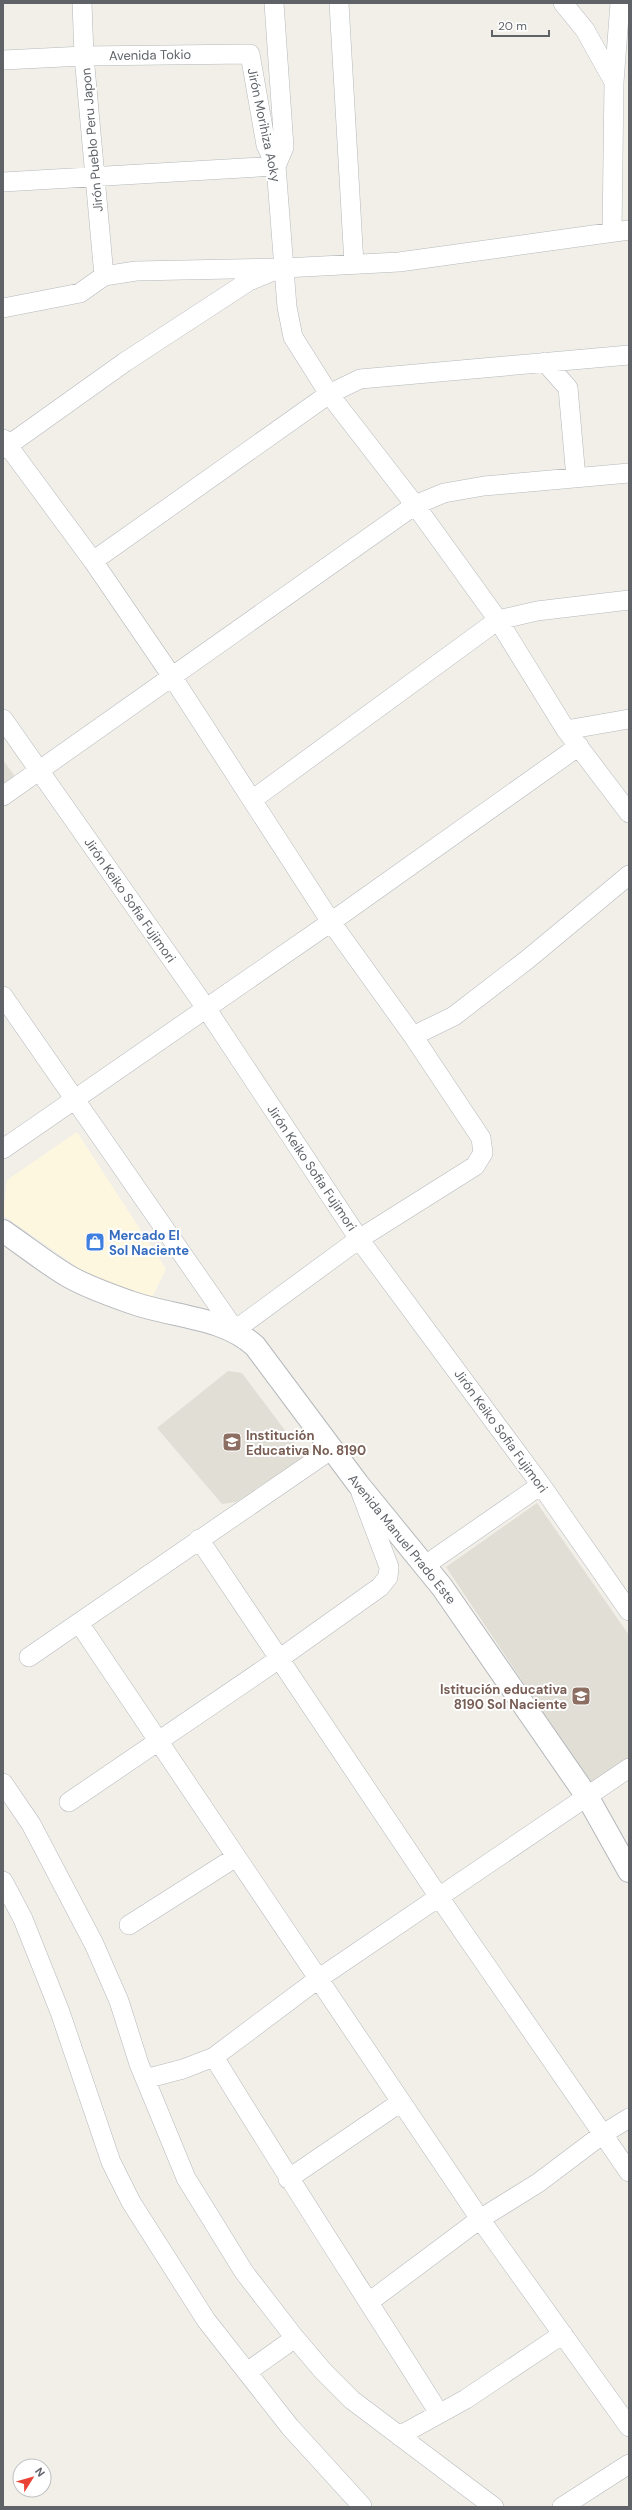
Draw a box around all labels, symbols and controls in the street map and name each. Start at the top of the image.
scale bar [492,12,549,38]
text: 20 m [498,18,527,34]
street label: Avenida Tokio [109,46,192,64]
street label: Jirón Morihiza Aoky [244,66,284,184]
street label: Jirón Pueblo Peru Japon [77,67,107,213]
street label: Jirón Keiko Sofia Fujimori [80,834,180,966]
street label: Jirón Keiko Sofia Fujimori [263,1102,361,1234]
place label: Mercado El Sol Naciente [109,1227,189,1259]
shop icon: Mercado El Sol Naciente [84,1231,106,1253]
street label: Jirón Keiko Sofia Fujimori [450,1366,552,1496]
place label: Institución Educativa No. 8190 [246,1427,366,1459]
school or university icon: Institución Educativa No. 8190 [221,1431,243,1453]
street label: Avenida Manuel Prado Este [344,1471,460,1607]
place label: Istitución educativa 8190 Sol Naciente [440,1681,567,1713]
school or university icon: Istitución educativa 8190 Sol Naciente [570,1685,592,1707]
north arrow [12,2458,52,2498]
text: N [32,2465,48,2479]

